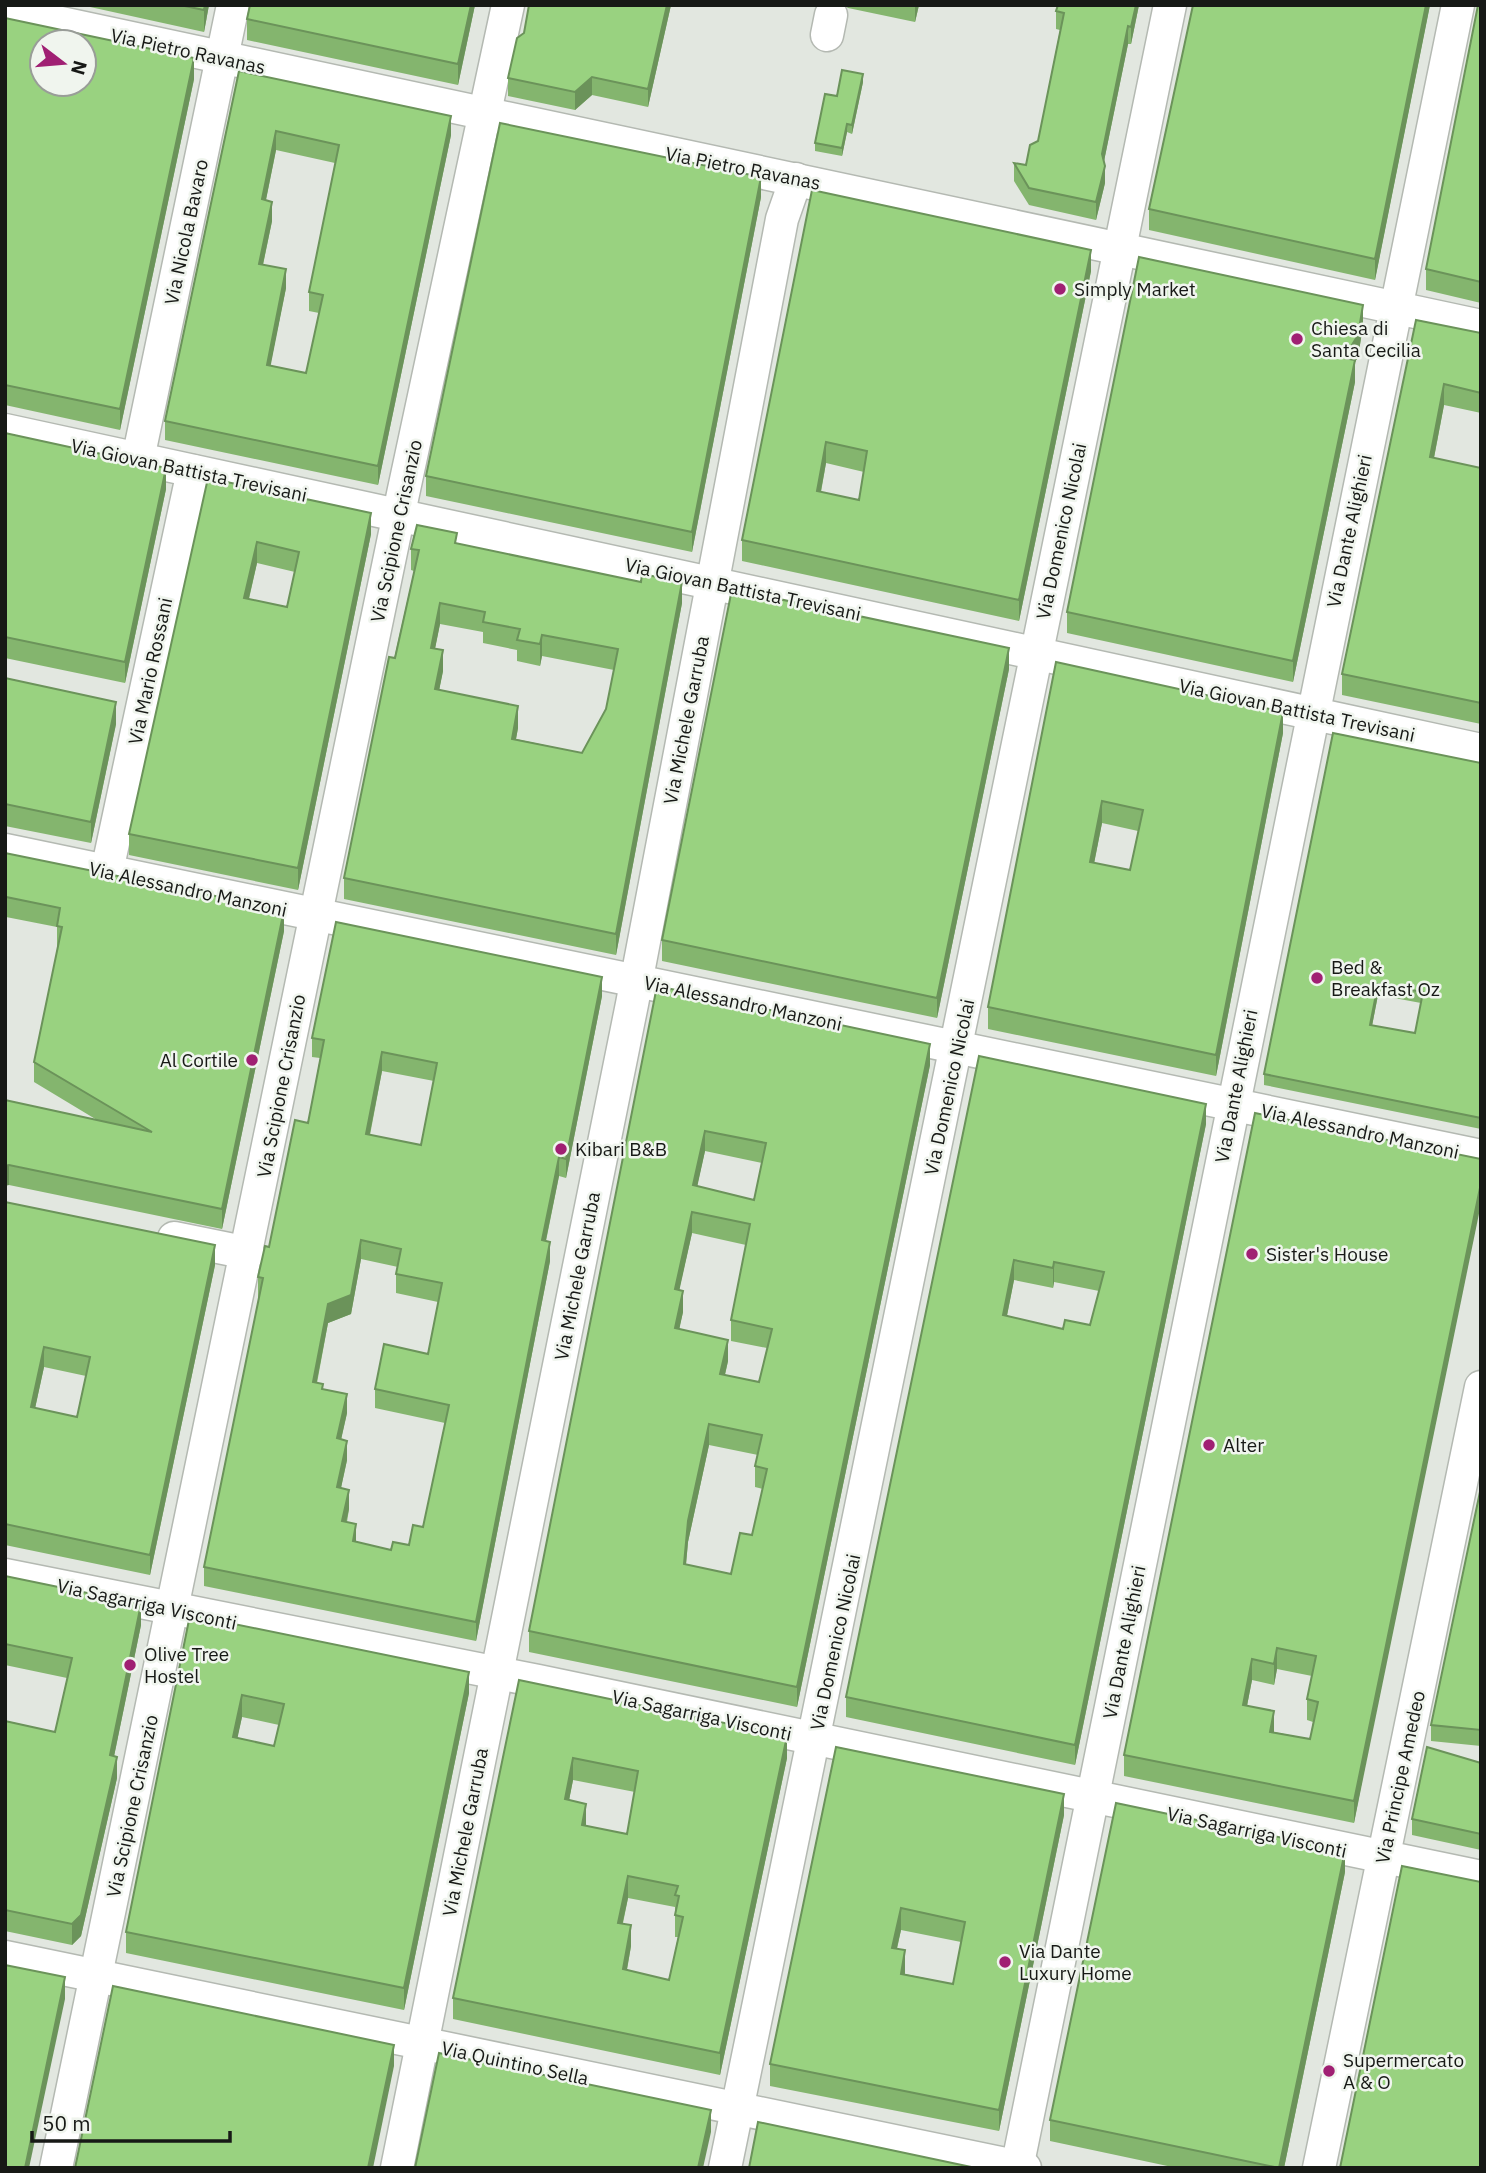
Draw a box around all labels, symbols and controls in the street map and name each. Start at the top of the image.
street label: Via Pietro Ravanas [108,23,268,79]
north arrow [28,28,98,98]
text: N [66,58,93,78]
street label: Via Pietro Ravanas [663,141,823,195]
street label: Via Nicola Bavaro [159,157,213,307]
place label: Simply Market [1074,277,1196,301]
marker: Simply Market [1052,281,1068,297]
place label: Chiesa di Santa Cecilia [1311,316,1421,362]
marker: Chiesa di Santa Cecilia [1289,331,1305,347]
street label: Via Giovan Battista Trevisani [69,433,309,507]
street label: Via Scipione Crisanzio [365,437,427,625]
street label: Via Domenico Nicolai [1031,441,1091,621]
street label: Via Dante Alighieri [1321,452,1377,610]
street label: Via Giovan Battista Trevisani [623,552,863,626]
street label: Via Mario Rossani [123,595,177,747]
street label: Via Michele Garruba [658,634,714,806]
street label: Via Giovan Battista Trevisani [1177,673,1417,747]
street label: Via Alessandro Manzoni [87,856,289,922]
place label: Bed & Breakfast Oz [1331,955,1440,1001]
street label: Via Alessandro Manzoni [642,970,844,1036]
marker: Bed & Breakfast Oz [1309,970,1325,986]
street label: Via Scipione Crisanzio [251,992,311,1180]
street label: Via Domenico Nicolai [919,997,979,1177]
street label: Via Dante Alighieri [1209,1007,1263,1165]
place label: Al Cortile [160,1048,238,1072]
marker: Al Cortile [244,1052,260,1068]
street label: Via Alessandro Manzoni [1259,1098,1461,1164]
place label: Kibari B&B [575,1137,667,1161]
marker: Kibari B&B [553,1141,569,1157]
street label: Via Michele Garruba [549,1190,605,1362]
place label: Sister's House [1266,1242,1388,1266]
marker: Sister's House [1244,1246,1260,1262]
place label: Alter [1223,1433,1264,1457]
marker: Alter [1201,1437,1217,1453]
street label: Via Domenico Nicolai [805,1552,865,1732]
street label: Via Dante Alighieri [1097,1563,1151,1721]
street label: Via Sagarriga Visconti [55,1573,239,1635]
place label: Olive Tree Hostel [144,1642,229,1688]
marker: Olive Tree Hostel [122,1657,138,1673]
street label: Via Sagarriga Visconti [610,1684,794,1746]
street label: Via Principe Amedeo [1370,1688,1430,1866]
street label: Via Scipione Crisanzio [101,1712,163,1900]
street label: Via Michele Garruba [437,1746,493,1918]
street label: Via Sagarriga Visconti [1165,1801,1349,1863]
place label: Via Dante Luxury Home [1019,1939,1132,1985]
marker: Via Dante Luxury Home [997,1954,1013,1970]
street label: Via Quintino Sella [439,2036,591,2090]
place label: Supermercato A & O [1343,2048,1464,2094]
marker: Supermercato A & O [1321,2063,1337,2079]
scale bar [32,2100,229,2144]
text: 50 m [42,2109,91,2137]

